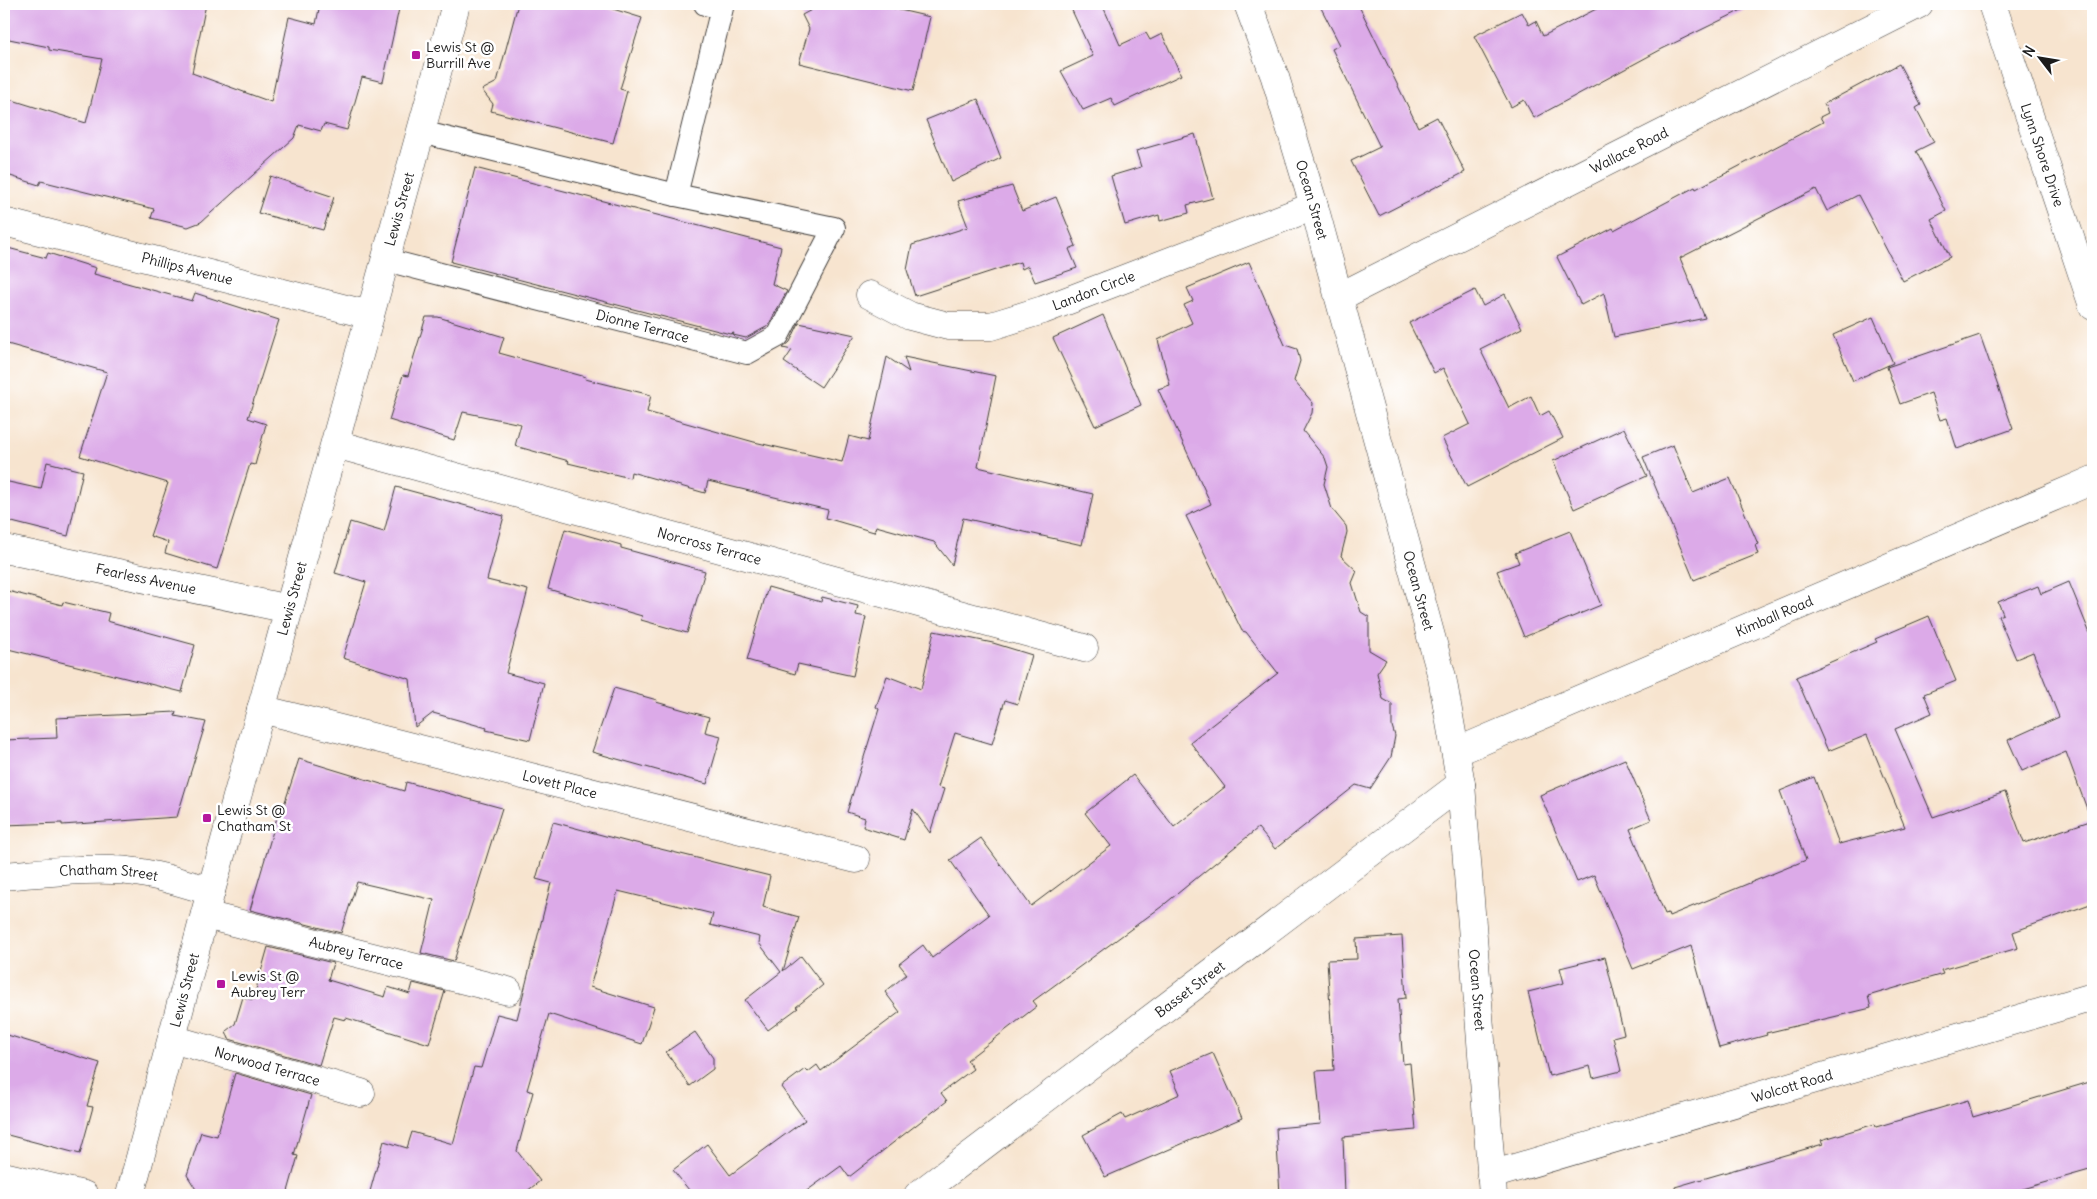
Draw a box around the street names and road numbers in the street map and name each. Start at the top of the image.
street label: Lynn Shore Drive [2017,101,2068,209]
street label: Wallace Road [1587,123,1671,178]
street label: Ocean Street [1292,158,1332,242]
street label: Lewis Street [381,170,418,248]
street label: Phillips Avenue [140,248,235,289]
street label: Landon Circle [1050,267,1137,315]
street label: Dionne Terrace [594,305,691,347]
street label: Norcross Terrace [655,523,763,569]
street label: Ocean Street [1399,548,1438,633]
street label: Lewis Street [273,559,311,638]
street label: Fearless Avenue [94,560,198,598]
street label: Kimball Road [1733,592,1816,641]
street label: Lovett Place [520,766,599,802]
street label: Chatham Street [59,861,160,885]
street label: Aubrey Terrace [307,932,405,973]
street label: Ocean Street [1465,948,1489,1032]
street label: Lewis Street [166,951,203,1029]
street label: Basset Street [1151,957,1229,1021]
street label: Norwood Terrace [212,1043,322,1090]
street label: Wolcott Road [1749,1065,1835,1106]

